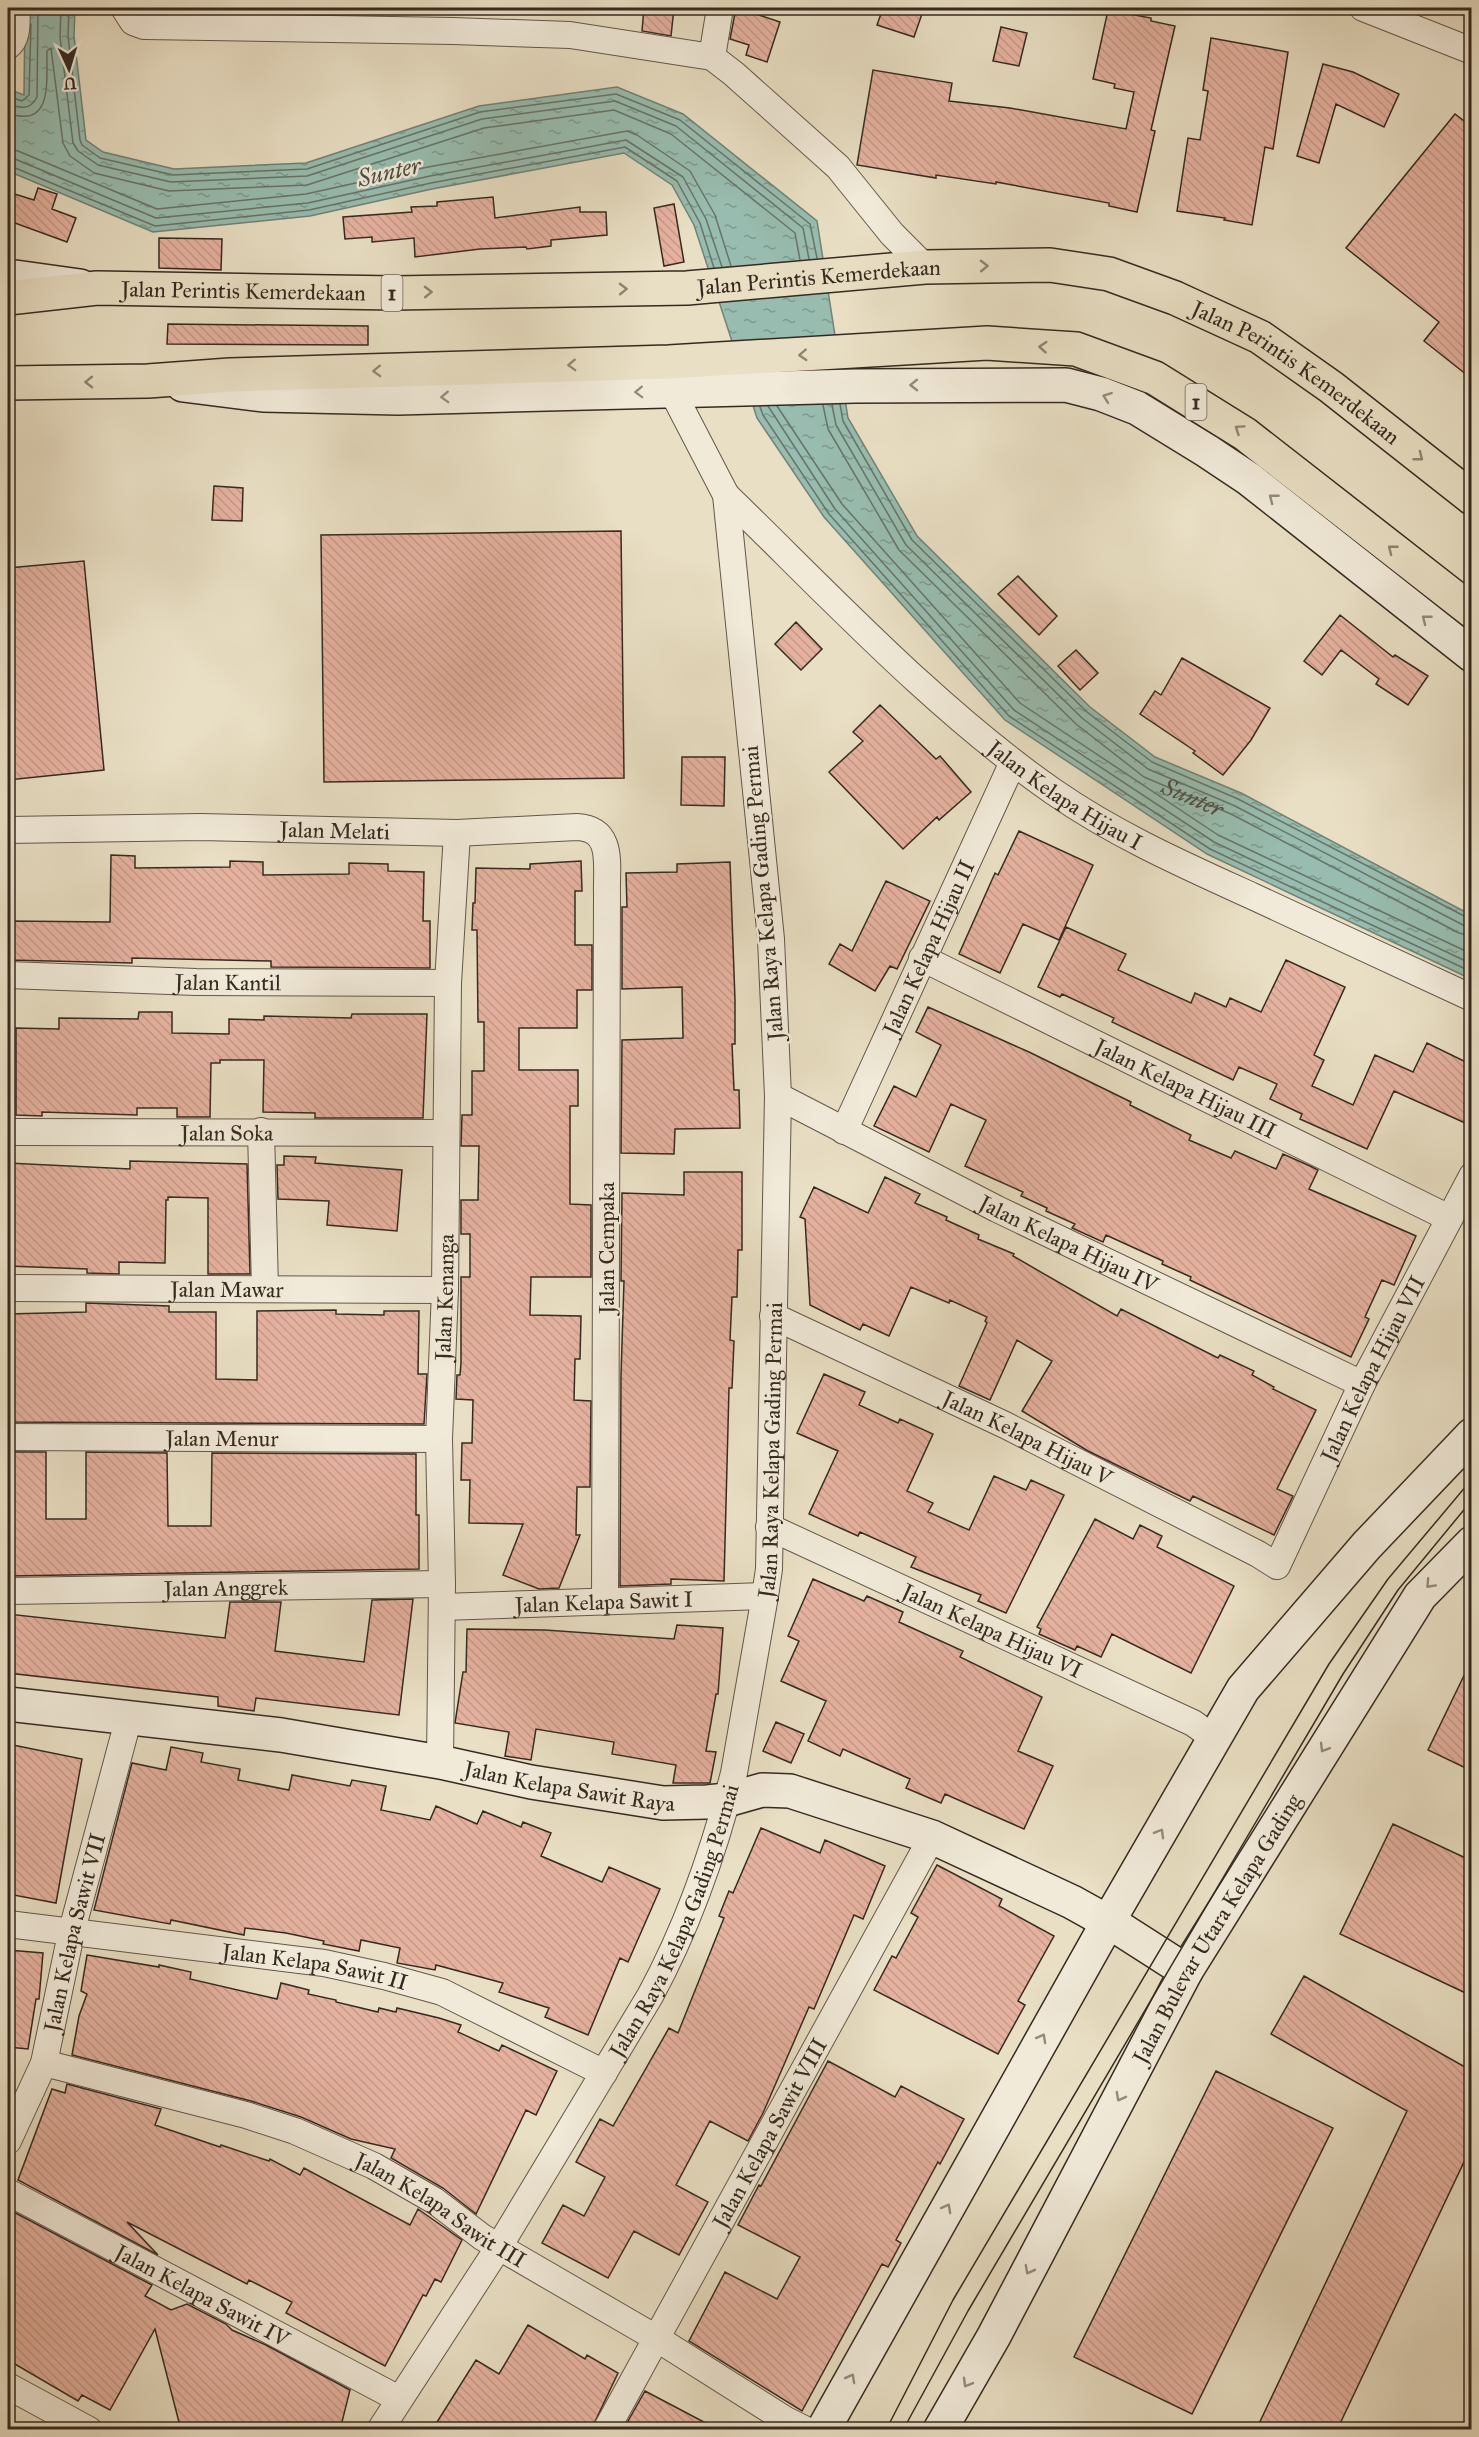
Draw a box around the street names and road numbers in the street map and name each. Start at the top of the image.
street label: Jalan Perintis Kemerdekaan [694,253,941,301]
street label: Jalan Perintis Kemerdekaan [119,275,366,306]
road number: 1 [382,275,402,311]
street label: Jalan Perintis Kemerdekaan [1186,293,1406,450]
road number: 1 [1186,384,1206,420]
street label: Jalan Kelapa Hijau I [981,733,1147,855]
street label: Jalan Raya Kelapa Gading Permai [737,745,790,1043]
street label: Jalan Melati [277,815,390,845]
street label: Jalan Kelapa Hijau II [876,856,980,1041]
street label: Jalan Kantil [172,968,281,996]
street label: Jalan Kelapa Hijau III [1089,1031,1281,1144]
street label: Jalan Soka [179,1119,274,1146]
street label: Jalan Cempaka [593,1181,620,1316]
street label: Jalan Kelapa Hijau IV [973,1188,1164,1299]
street label: Jalan Kenanga [429,1233,459,1363]
street label: Jalan Kelapa Hijau VII [1313,1271,1430,1468]
street label: Jalan Mawar [168,1275,284,1303]
street label: Jalan Raya Kelapa Gading Permai [751,1302,788,1602]
street label: Jalan Kelapa Hijau V [937,1383,1118,1492]
street label: Jalan Menur [163,1424,279,1452]
street label: Jalan Anggrek [162,1573,289,1602]
street label: Jalan Kelapa Hijau VI [896,1576,1087,1683]
street label: Jalan Kelapa Sawit I [512,1585,694,1618]
street label: Jalan Kelapa Sawit Raya [460,1754,676,1817]
street label: Jalan Raya Kelapa Gading Permai [602,1781,744,2064]
street label: Jalan Bulevar Utara Kelapa Gading [1125,1788,1307,2070]
street label: Jalan Kelapa Sawit VII [37,1830,111,2036]
street label: Jalan Kelapa Sawit II [219,1937,411,1995]
street label: Jalan Kelapa Sawit VIII [705,2033,832,2234]
street label: Jalan Kelapa Sawit III [349,2145,531,2273]
street label: Jalan Kelapa Sawit IV [109,2237,296,2353]

